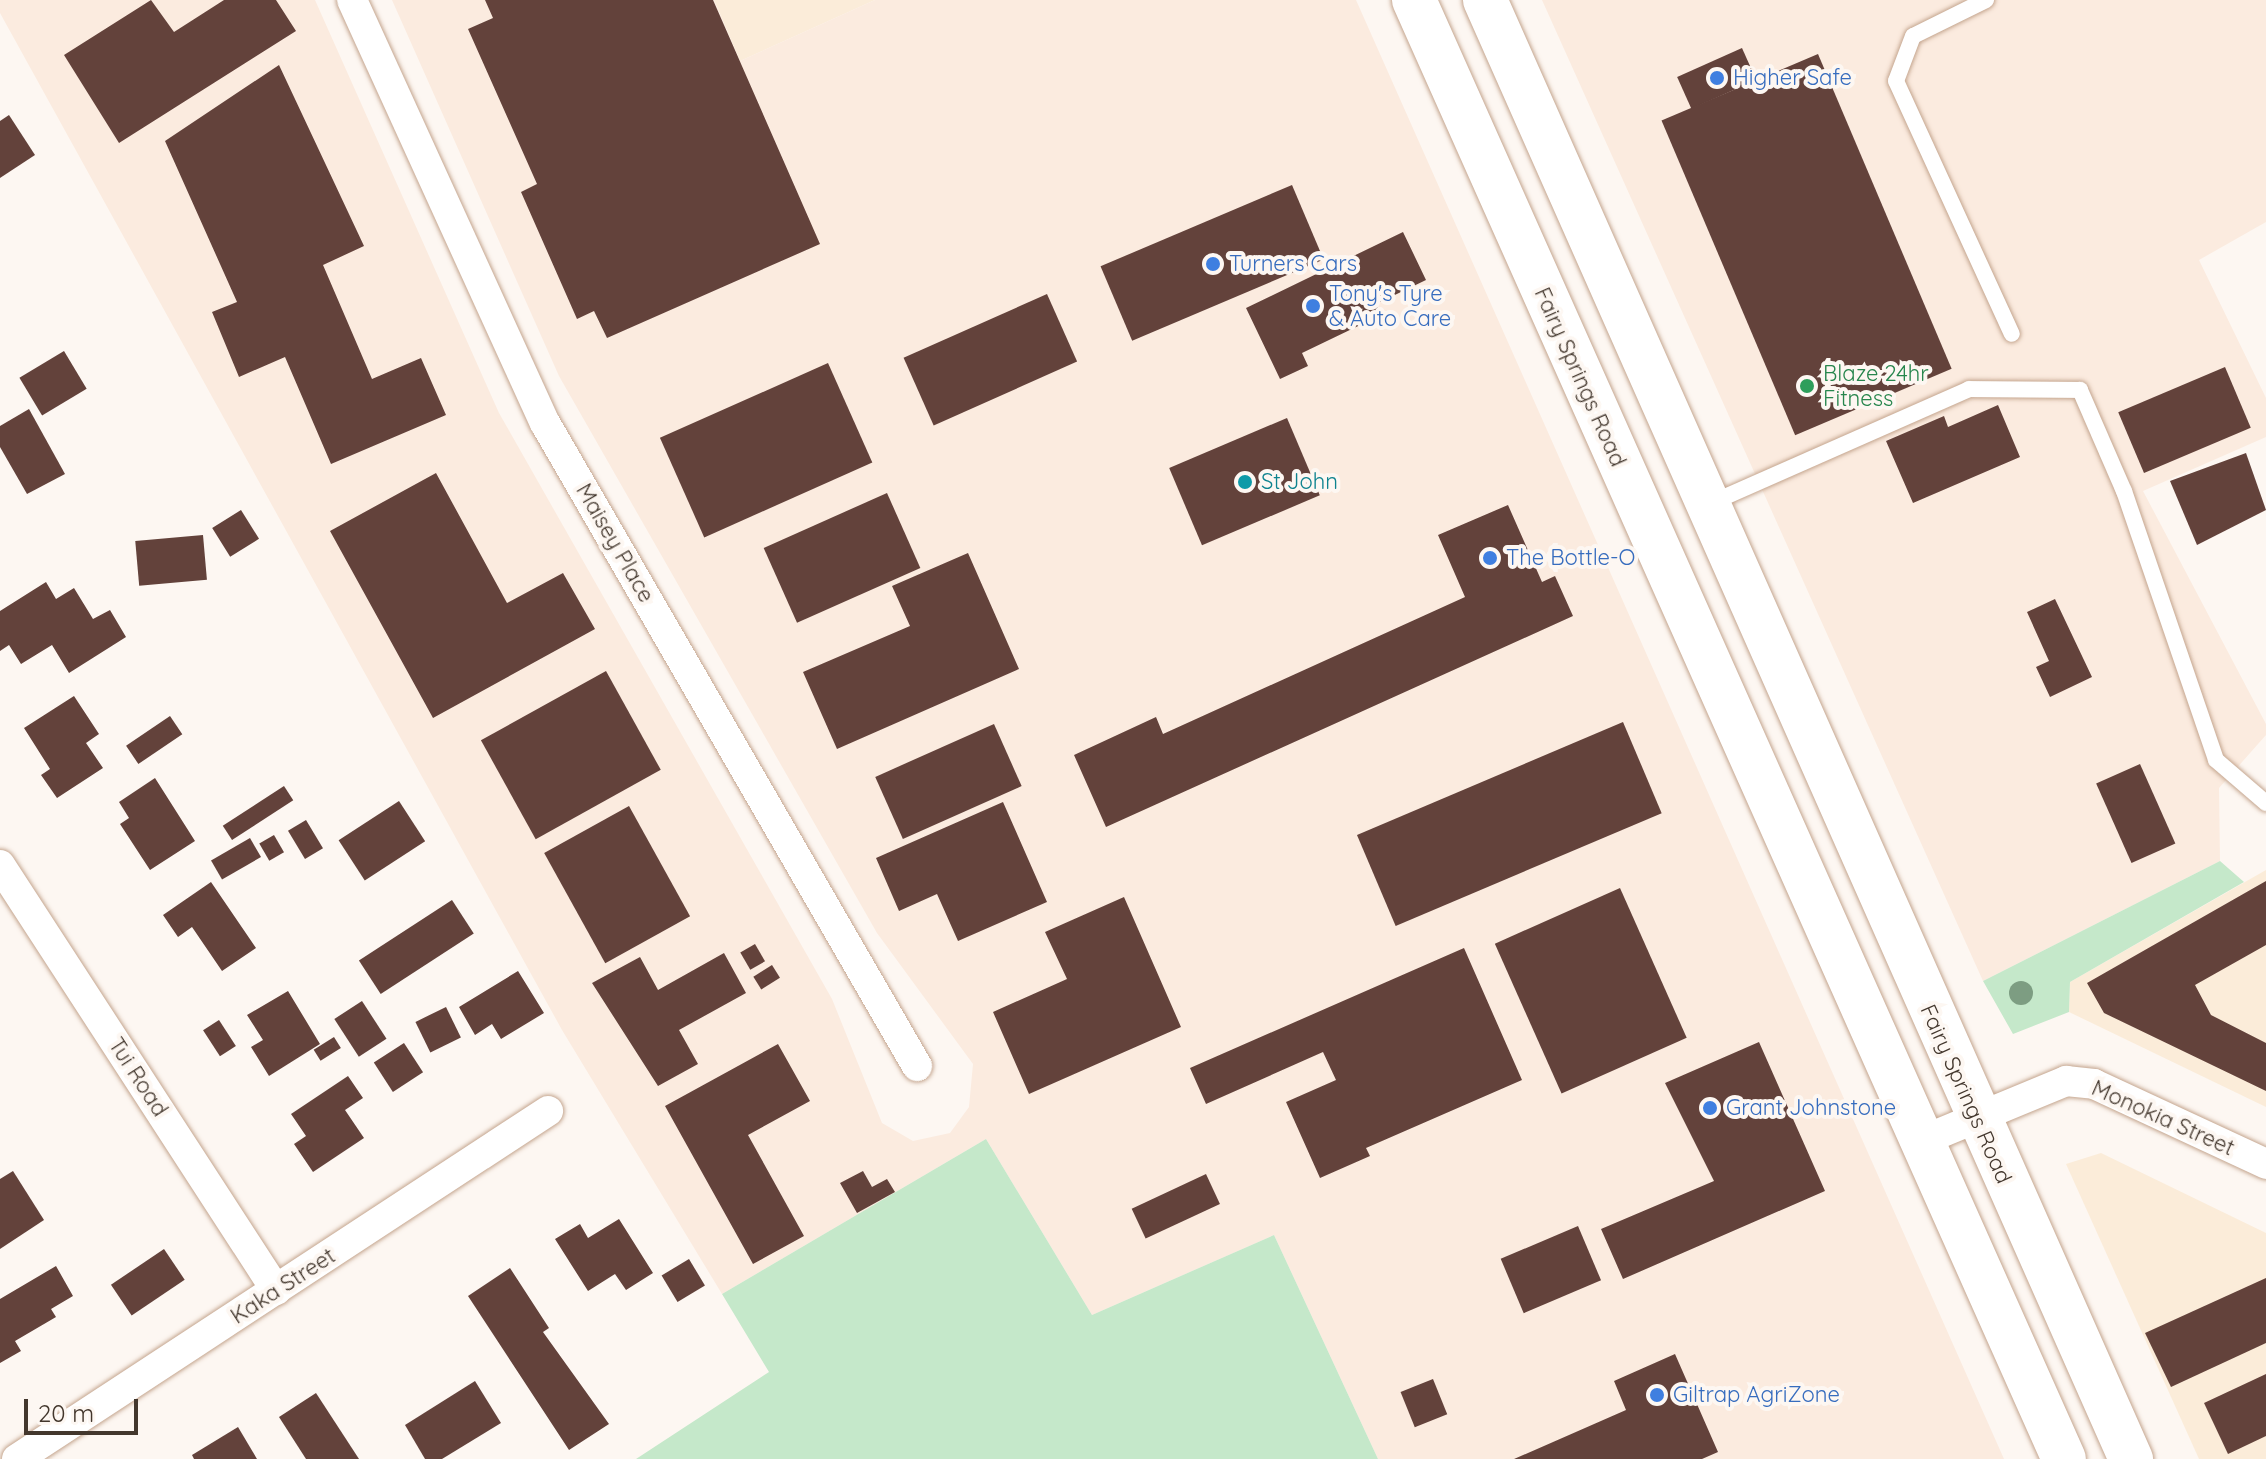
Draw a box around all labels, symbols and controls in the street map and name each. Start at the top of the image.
place label: Higher Safe [1733,65,1852,91]
marker: Higher Safe [1708,69,1726,87]
place label: Turners Cars [1229,251,1357,277]
marker: Turners Cars [1204,255,1222,273]
place label: Tony's Tyre & Auto Care [1329,280,1451,332]
street label: Fairy Springs Road [1529,283,1631,471]
marker: Tony's Tyre & Auto Care [1304,297,1322,315]
place label: Blaze 24hr Fitness [1823,360,1929,412]
marker: Blaze 24hr Fitness [1798,377,1816,395]
place label: St John [1261,469,1338,495]
marker: St John [1236,473,1254,491]
street label: Maisey Place [570,479,660,607]
place label: The Bottle-O [1506,545,1635,571]
marker: The Bottle-O [1481,549,1499,567]
street label: Fairy Springs Road [1915,1000,2017,1188]
street label: Tui Road [103,1033,173,1121]
street label: Monokia Street [2088,1075,2238,1161]
place label: Grant Johnstone [1726,1095,1896,1121]
marker: Grant Johnstone [1701,1099,1719,1117]
street label: Kaka Street [226,1242,340,1330]
place label: Giltrap AgriZone [1673,1382,1840,1408]
scale bar [28,1383,142,1433]
marker: Giltrap AgriZone [1648,1386,1666,1404]
text: 20 m [38,1398,94,1428]

